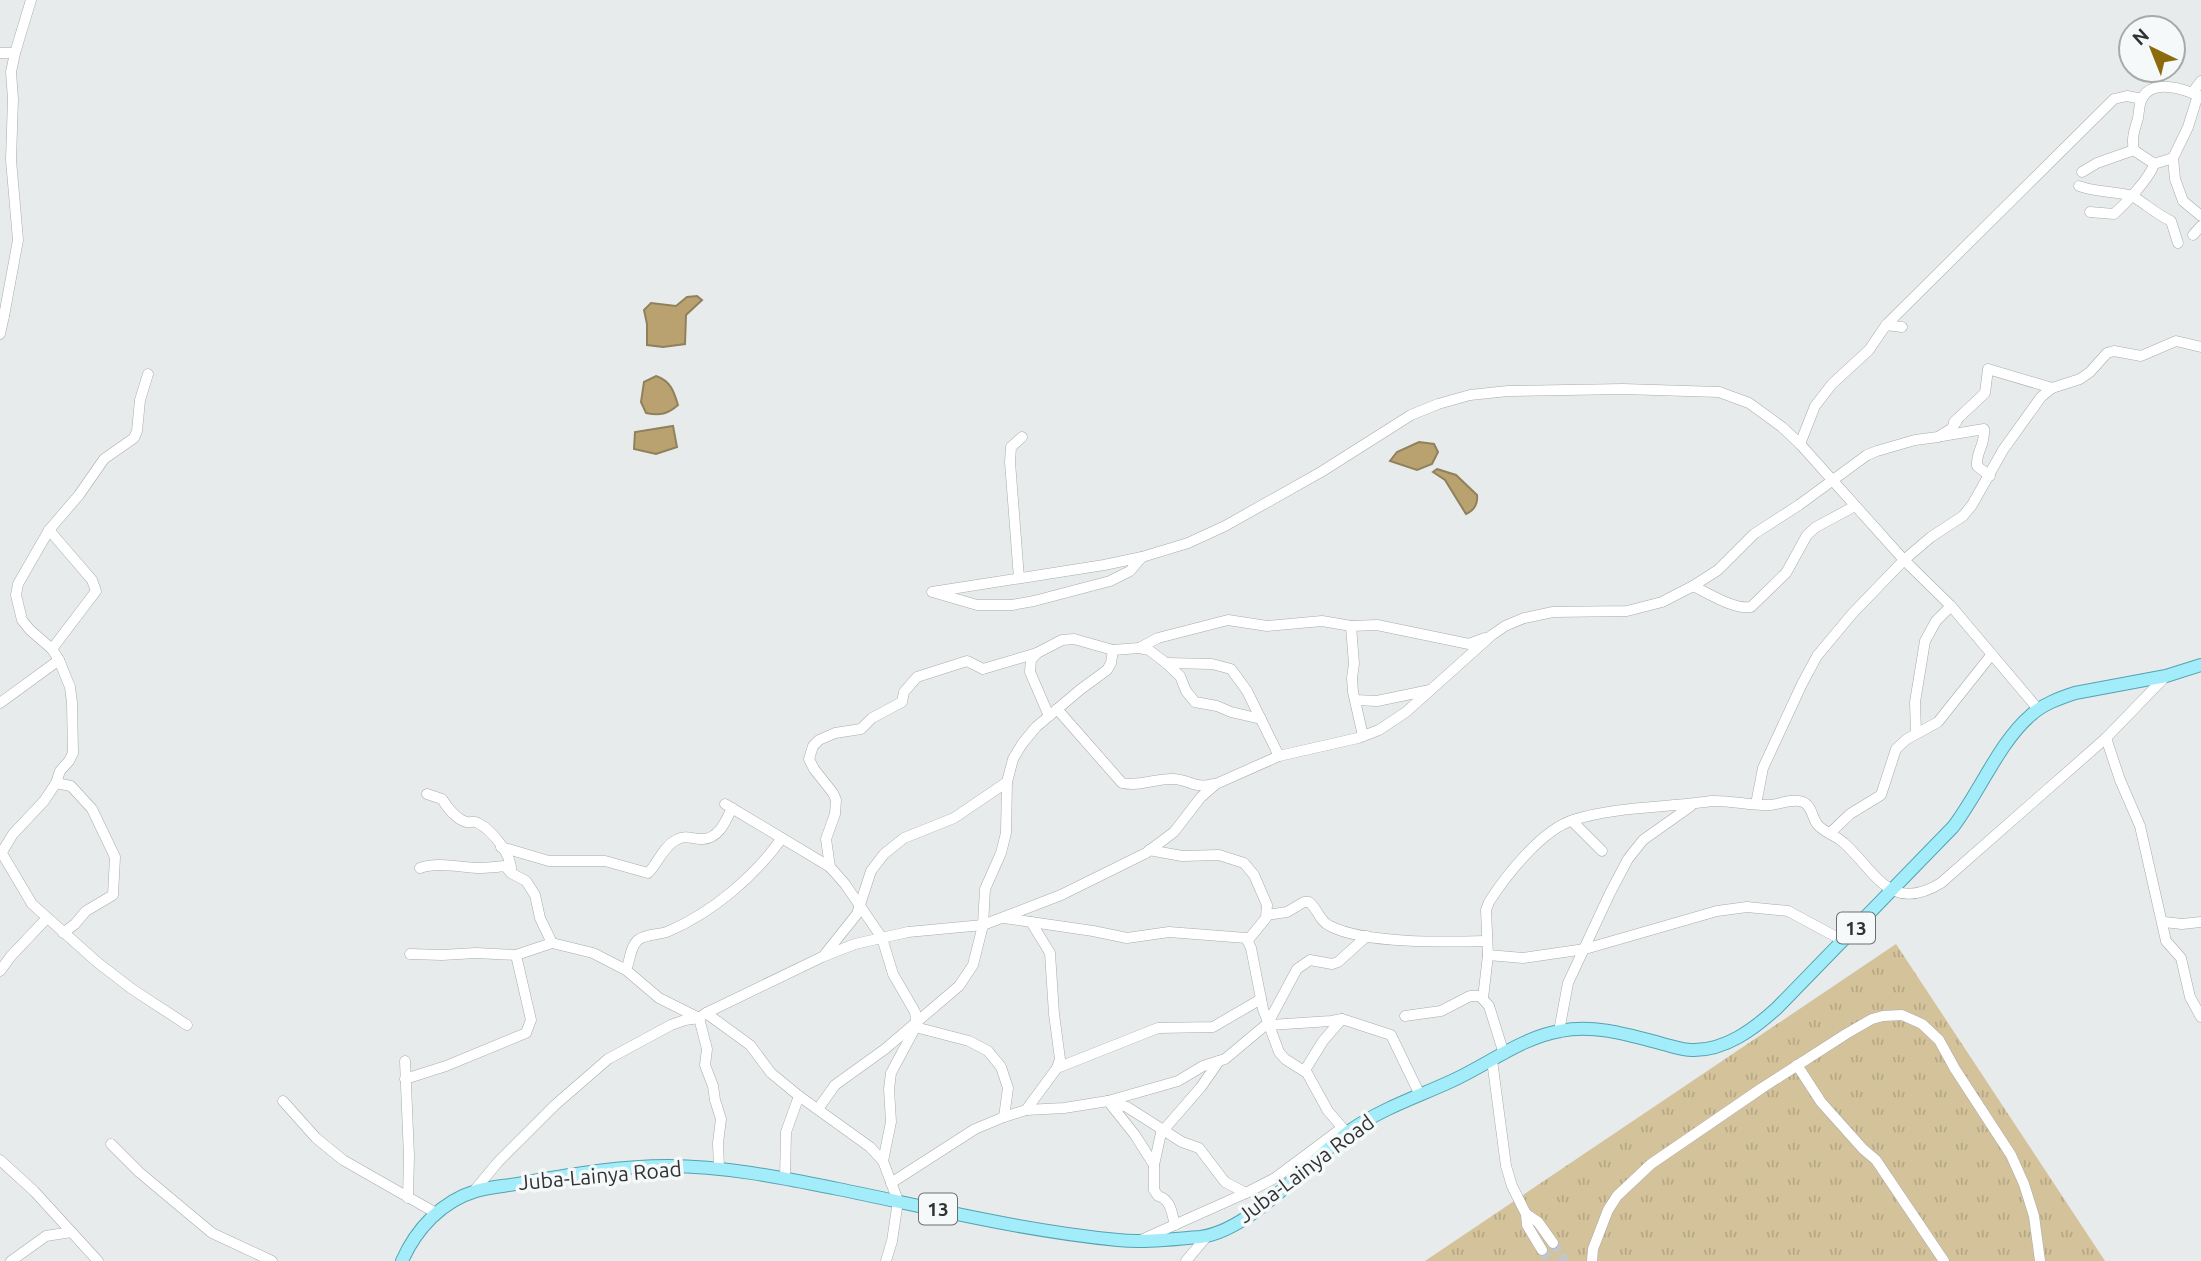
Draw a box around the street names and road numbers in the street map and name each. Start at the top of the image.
road number: 13 [1837,912,1875,944]
street label: Juba-Lainya Road [1233,1109,1378,1227]
street label: Juba-Lainya Road [517,1156,683,1194]
road number: 13 [919,1194,957,1224]

